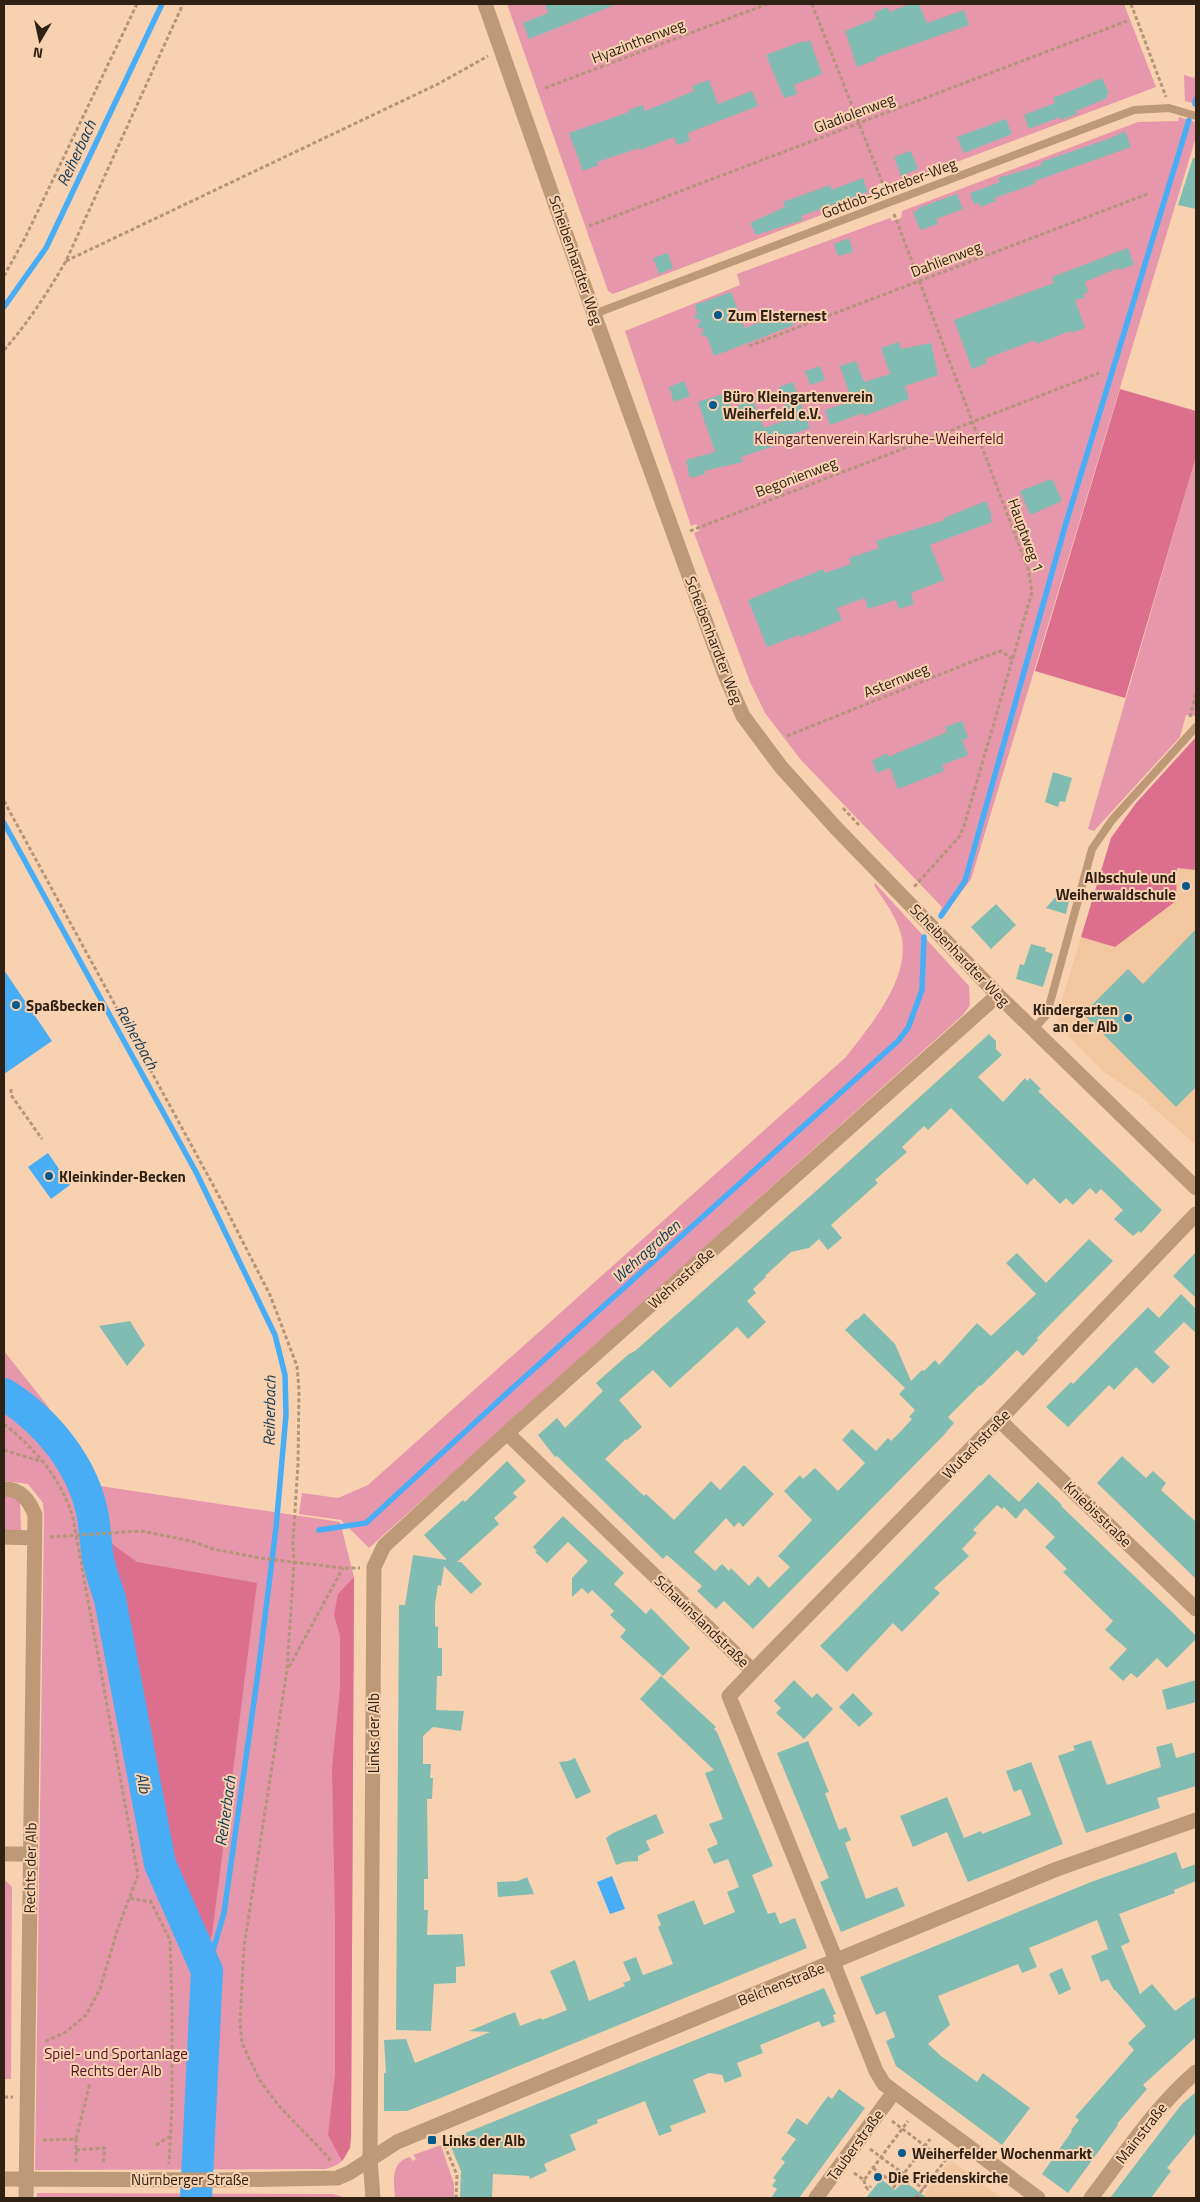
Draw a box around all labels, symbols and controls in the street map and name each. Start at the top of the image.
street label: Hyazinthenweg [588,13,688,69]
north arrow [15,15,65,65]
text: N [31,42,44,64]
street label: Gladiolenweg [810,87,898,139]
water label: Reiherbach [50,115,102,190]
street label: Gottlob-Schreber-Weg [818,152,960,224]
street label: Scheibenhardter Weg [543,192,609,328]
street label: Dahlienweg [907,235,985,283]
place label: Zum Elsternest [728,304,827,327]
marker: Zum Elsternest [712,309,724,321]
place label: Büro Kleingartenverein Weiherfeld e.V. [723,385,873,425]
marker: Büro Kleingartenverein Weiherfeld e.V. [707,399,719,411]
park label: Kleingartenverein Karlsruhe-Weiherfeld [754,427,1004,450]
street label: Begonienweg [752,451,841,503]
street label: Hauptweg 1 [1002,495,1050,575]
street label: Scheibenhardter Weg [679,573,749,708]
street label: Asternweg [860,656,932,704]
place label: Albschule und Weiherwaldschule [1056,866,1176,906]
marker: Albschule und Weiherwaldschule [1180,880,1192,892]
street label: Scheibenhardter Weg [905,898,1015,1012]
place label: Spaßbecken [26,994,105,1017]
place label: Kindergarten an der Alb [1033,998,1118,1038]
marker: Spaßbecken [10,999,22,1011]
water label: Reiherbach [109,1000,165,1075]
marker: Kindergarten an der Alb [1122,1012,1134,1024]
place label: Kleinkinder-Becken [59,1165,186,1188]
marker: Kleinkinder-Becken [43,1170,55,1182]
water label: Wehragraben [606,1213,686,1288]
street label: Wehrastraße [643,1242,719,1314]
water label: Reiherbach [256,1375,282,1446]
street label: Wutachstraße [937,1404,1015,1484]
street label: Kniebisstraße [1059,1476,1137,1552]
street label: Schauinslandstraße [649,1569,755,1673]
street label: Links der Alb [362,1693,385,1773]
water label: Alb [130,1771,158,1796]
water label: Reiherbach [208,1773,242,1848]
street label: Rechts der Alb [18,1822,42,1914]
street label: Belchenstraße [734,1956,828,2012]
park label: Spiel- und Sportanlage Rechts der Alb [44,2042,188,2082]
street label: Mainstraße [1110,2097,1172,2169]
street label: Tauberstraße [821,2104,889,2186]
place label: Links der Alb [442,2129,525,2152]
marker: Links der Alb [426,2134,438,2146]
place label: Weiherfelder Wochenmarkt [912,2142,1093,2165]
marker: Weiherfelder Wochenmarkt [896,2147,908,2159]
place label: Die Friedenskirche [888,2166,1009,2189]
street label: Nürnberger Straße [131,2168,249,2191]
marker: Die Friedenskirche [872,2171,884,2183]

